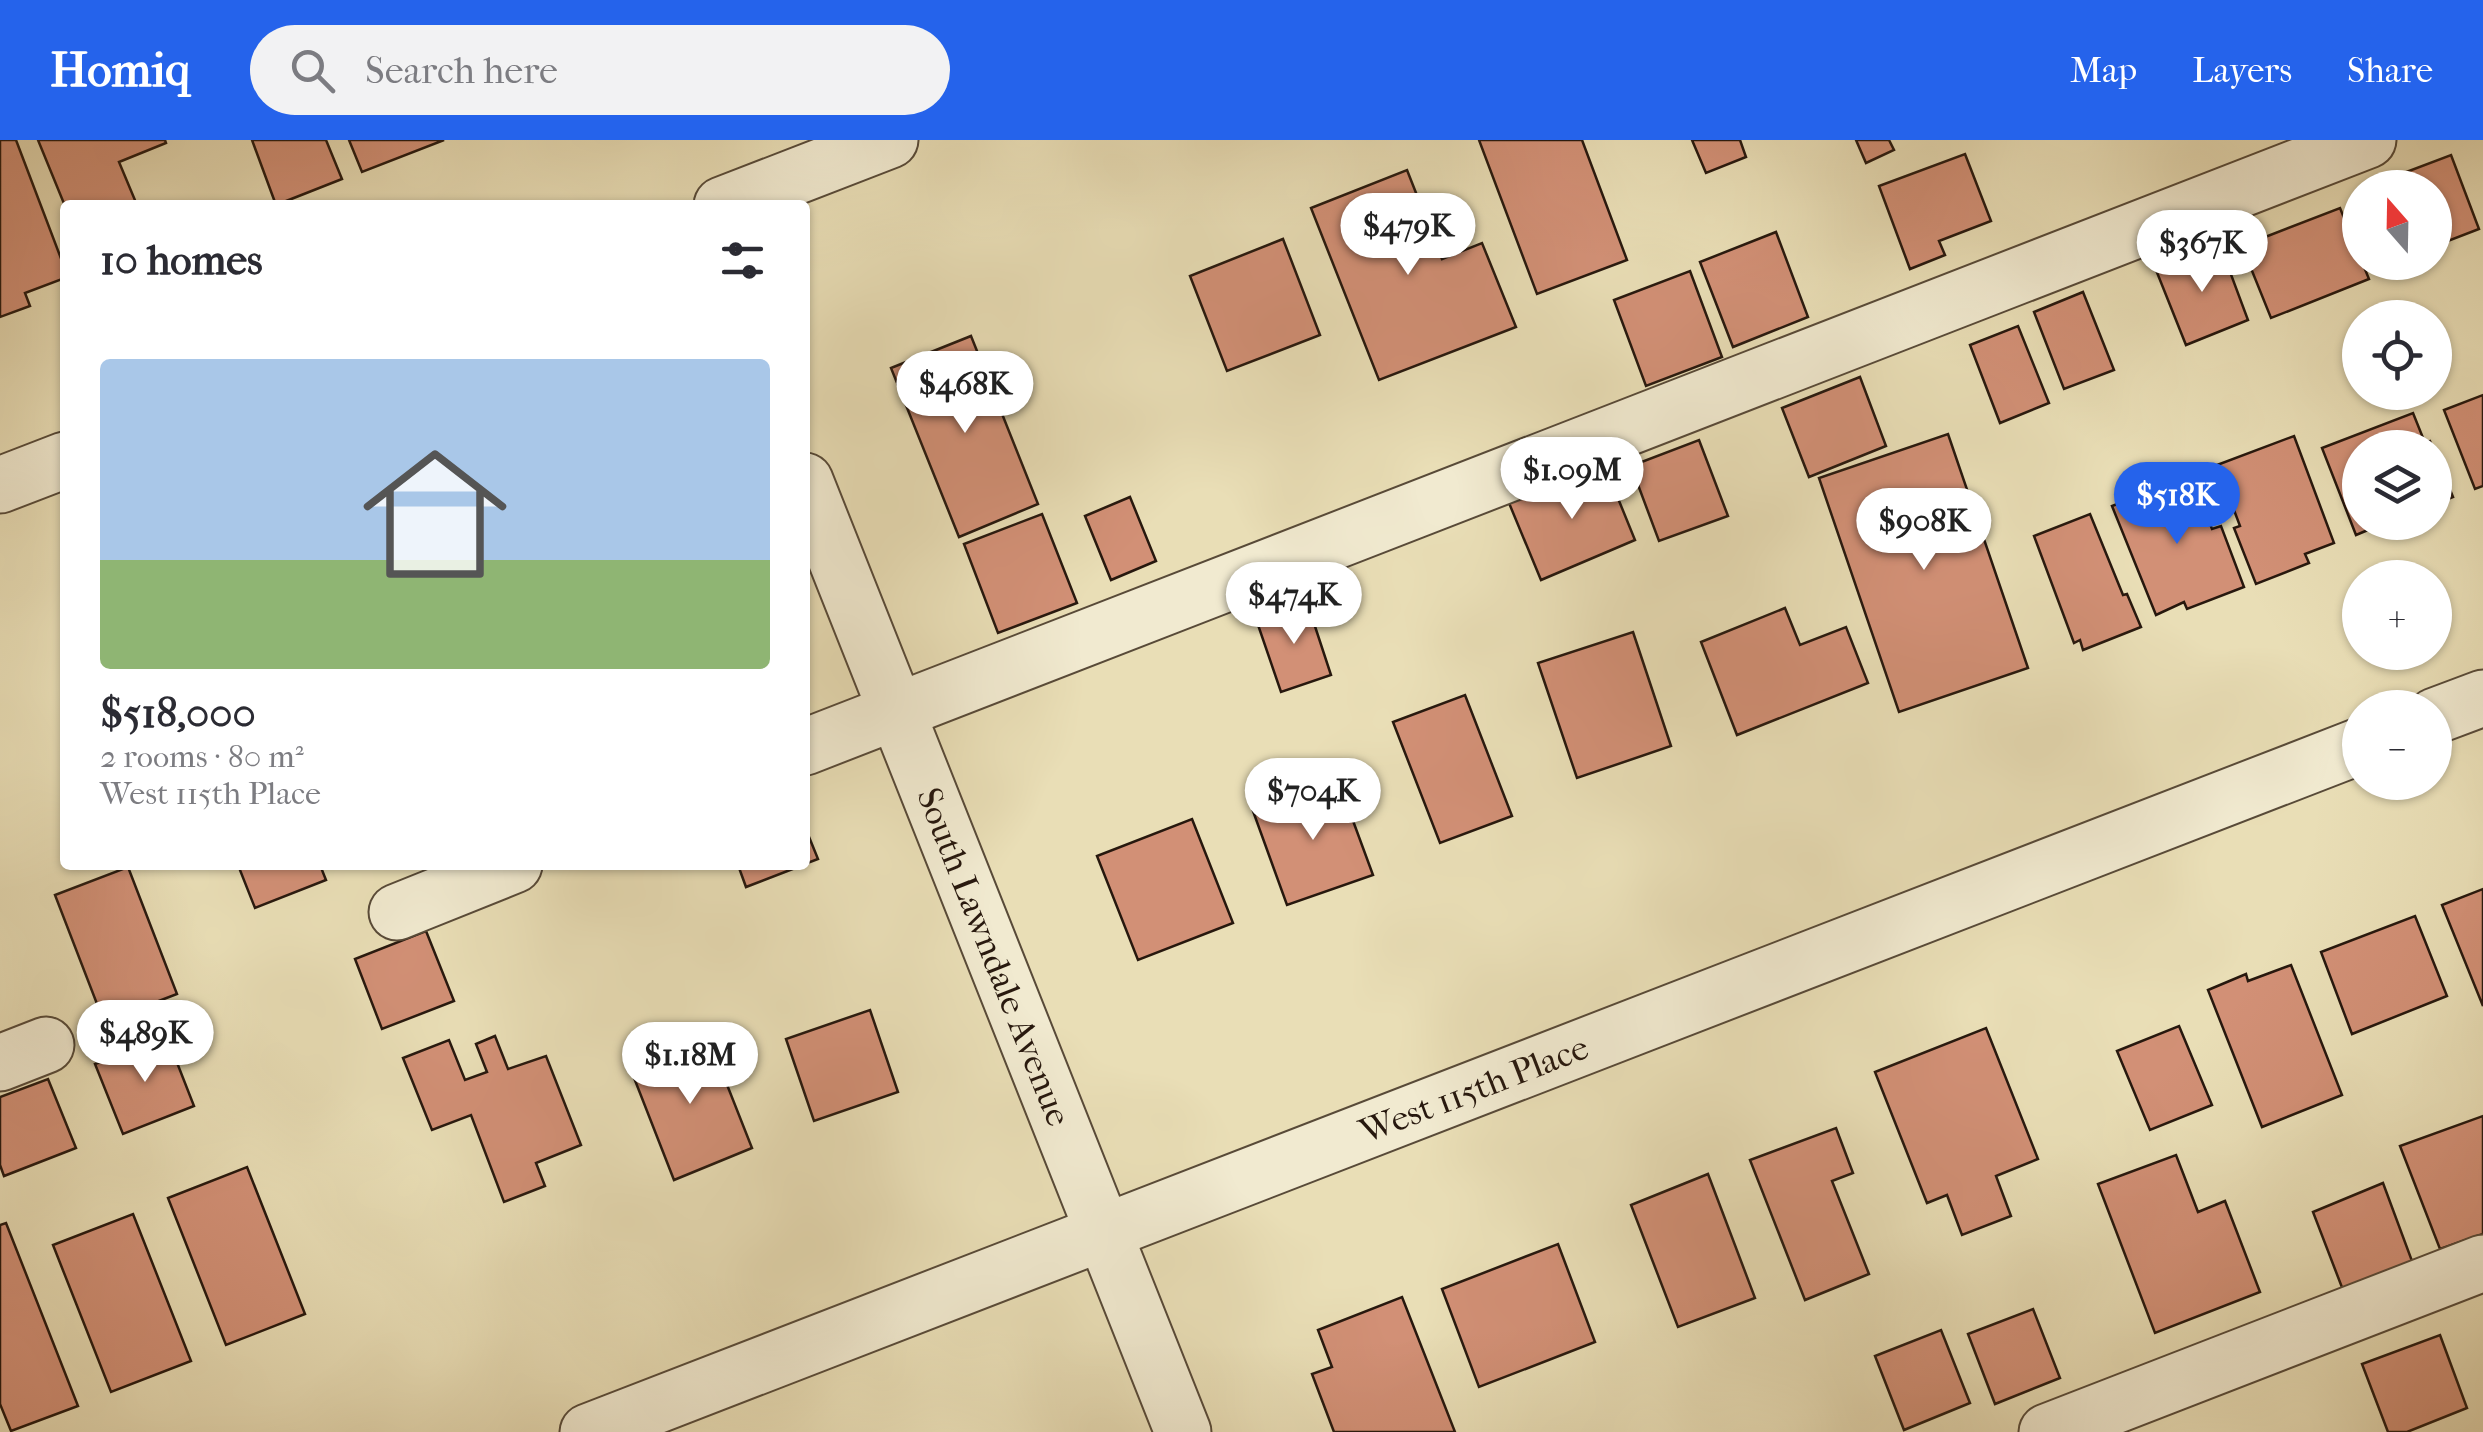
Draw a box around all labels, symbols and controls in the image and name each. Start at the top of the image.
search box [250,25,950,115]
text: Homiq [50,42,190,98]
icon: search [285,43,340,98]
text: Search here [365,48,558,93]
text: Map [2070,50,2137,91]
text: Layers [2192,50,2292,91]
text: Share [2347,50,2433,91]
north arrow [2342,170,2452,280]
map controls [2342,170,2452,800]
pin: $479K [1338,193,1478,278]
text: $479K [1362,207,1454,244]
pin: $367K [2132,210,2272,295]
text: $367K [2159,224,2245,261]
icon: filters [715,233,770,288]
text: 10 homes [100,236,262,285]
button: locate [2342,300,2452,410]
pin: $468K [895,351,1035,436]
text: $468K [918,365,1012,402]
icon: home [345,424,525,604]
button: layers [2342,430,2452,540]
pin: $1.09M [1491,437,1653,522]
text: $1.09M [1523,451,1621,488]
pin: $518K [2107,462,2247,547]
text: $518K [2136,476,2218,513]
pin: $908K [1854,488,1994,573]
text: $908K [1878,502,1970,539]
button: + [2342,560,2452,670]
pin: $474K [1224,562,1364,647]
text: $474K [1248,576,1340,613]
text: $518,000 [100,689,256,738]
button: − [2342,690,2452,800]
text: 2 rooms · 80 m² [100,738,304,775]
pin: $704K [1243,758,1383,843]
text: $704K [1267,772,1359,809]
text: West 115th Place [100,775,321,812]
street label: South Lawndale Avenue [909,782,1080,1132]
pin: $489K [75,1000,215,1085]
text: $489K [99,1014,191,1051]
pin: $1.18M [609,1022,771,1107]
street label: West 115th Place [1353,1026,1594,1152]
text: $1.18M [644,1036,736,1073]

